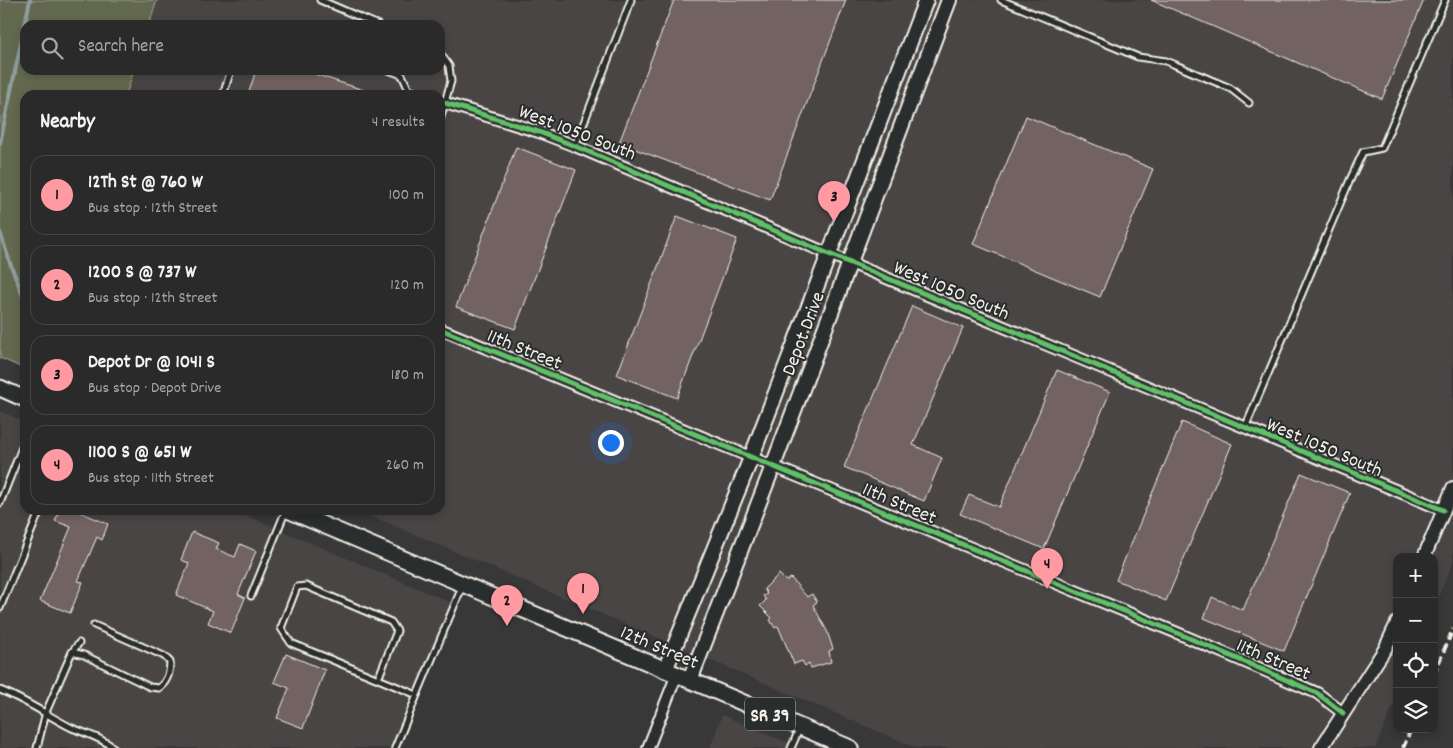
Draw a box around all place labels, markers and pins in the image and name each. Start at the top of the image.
pin: 3 [818,181,850,222]
pin: 4 [1031,548,1063,589]
pin: 1 [567,573,599,614]
pin: 2 [491,585,523,626]

